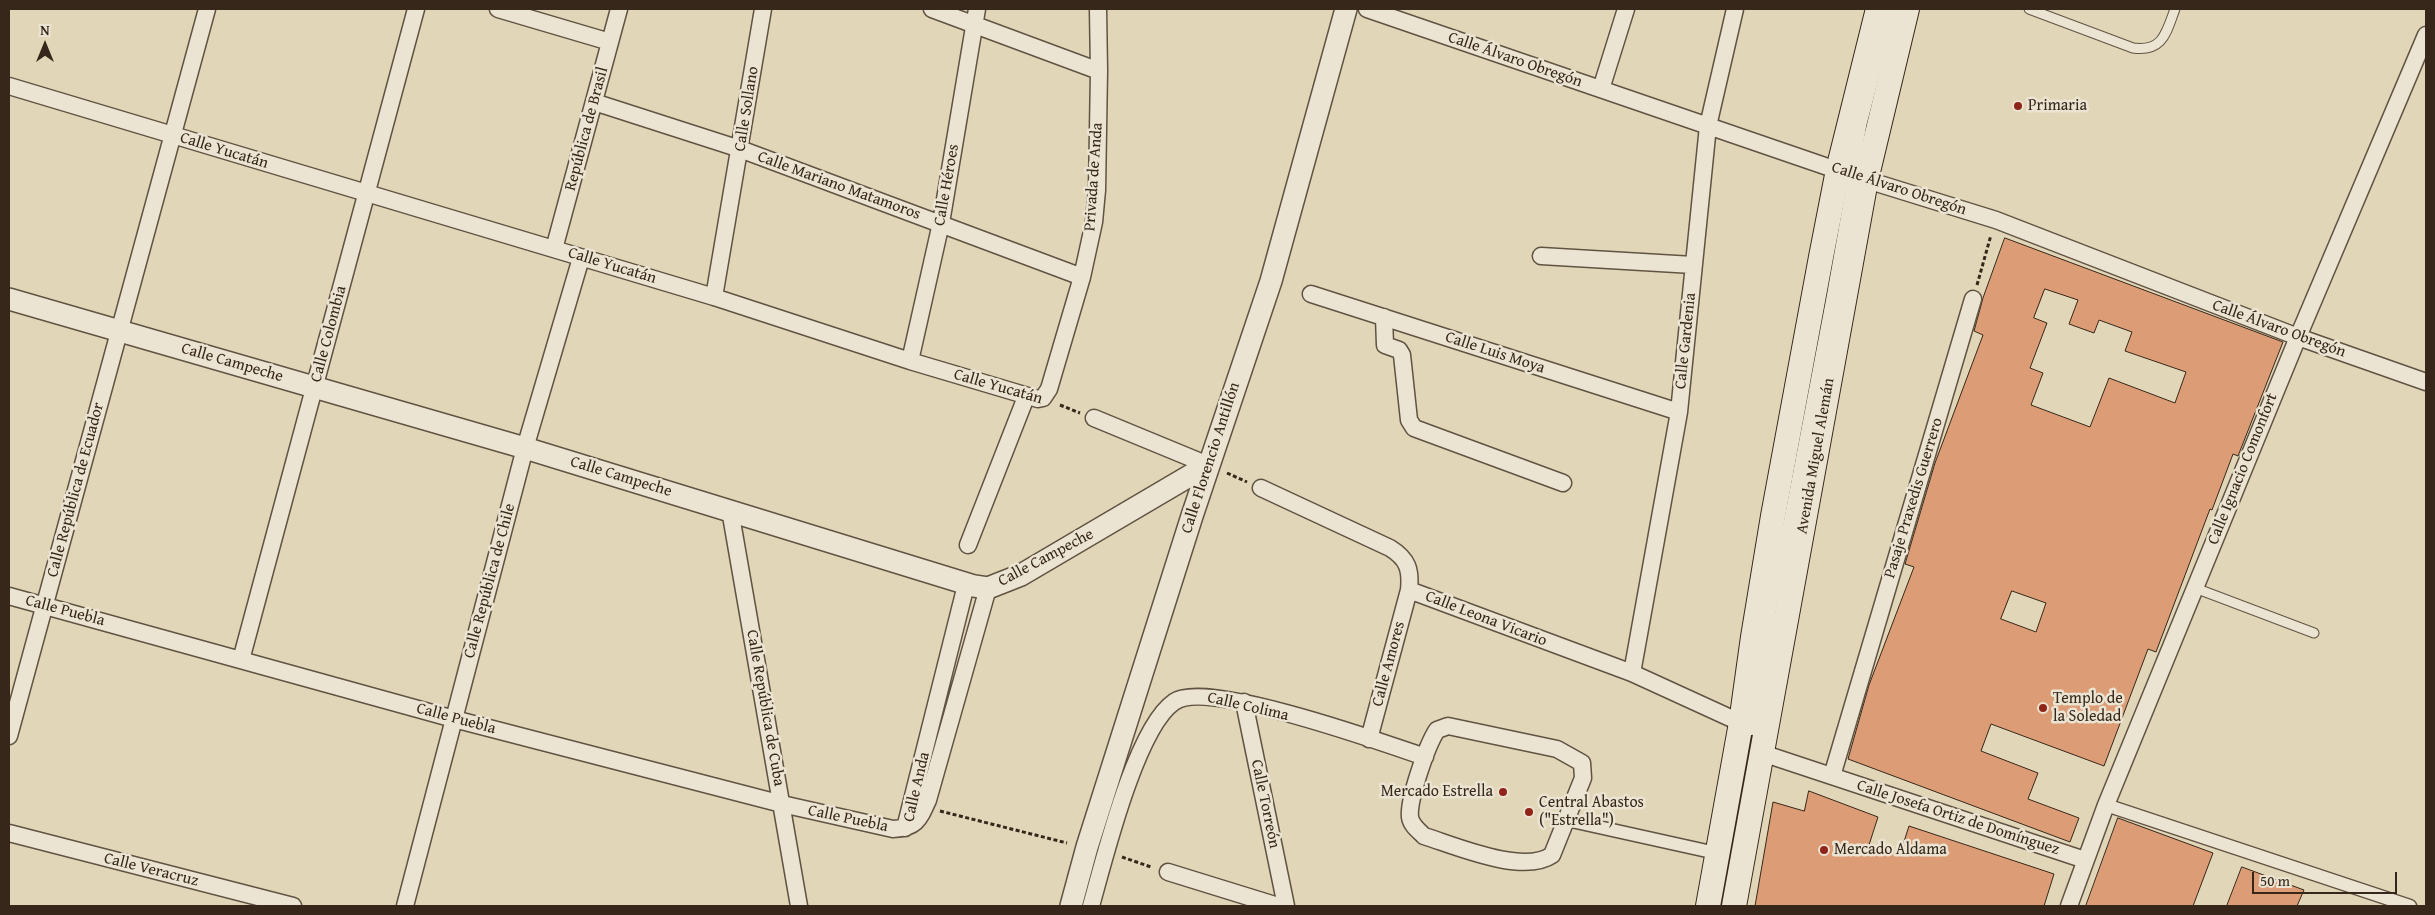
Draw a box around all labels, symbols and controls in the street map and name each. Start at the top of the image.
north arrow [20,20,70,70]
text: N [40,20,50,40]
street label: Calle Álvaro Obregón [1445,28,1585,92]
street label: República de Brasil [561,65,613,193]
street label: Calle Sollano [731,65,763,153]
place label: Primaria [2028,96,2087,116]
marker: Primaria [2012,100,2024,112]
street label: Privada de Anda [1081,122,1107,232]
street label: Calle Yucatán [177,128,271,174]
street label: Calle Héroes [930,143,964,227]
street label: Calle Mariano Matamoros [755,148,923,224]
street label: Calle Álvaro Obregón [1829,158,1969,220]
street label: Calle Yucatán [565,243,659,289]
street label: Calle Colombia [307,284,351,384]
street label: Calle Gardenia [1671,292,1701,390]
street label: Calle Álvaro Obregón [2210,296,2348,362]
street label: Calle Luis Moya [1443,328,1547,378]
street label: Calle Campeche [179,339,285,387]
street label: Calle Yucatán [951,365,1045,409]
street label: Avenida Miguel Alemán [1793,376,1839,536]
street label: Calle Florencio Antillón [1177,380,1245,536]
street label: Calle Ignacio Comonfort [2204,390,2282,548]
street label: Calle República de Ecuador [43,401,109,579]
street label: Pasaje Praxedis Guerrero [1880,415,1948,581]
street label: Calle Campeche [568,452,674,502]
street label: Calle República de Chile [460,501,520,661]
street label: Calle Campeche [995,525,1097,591]
street label: Calle Leona Vicario [1422,587,1550,651]
street label: Calle Puebla [23,591,107,631]
street label: Calle Amores [1368,619,1410,709]
street label: Calle República de Cuba [742,628,788,788]
street label: Calle Colima [1206,688,1290,726]
place label: Templo de la Soledad [2053,689,2123,727]
street label: Calle Puebla [414,699,498,739]
marker: Templo de la Soledad [2037,702,2049,714]
street label: Calle Anda [900,750,934,824]
street label: Calle Torreón [1246,758,1284,850]
street label: Calle Josefa Ortiz de Domínguez [1854,776,2062,860]
place label: Mercado Estrella [1381,782,1493,802]
marker: Mercado Estrella [1497,786,1509,798]
place label: Central Abastos ("Estrella") [1539,793,1644,831]
street label: Calle Puebla [806,801,890,837]
marker: Central Abastos ("Estrella") [1523,806,1535,818]
place label: Mercado Aldama [1834,840,1947,860]
marker: Mercado Aldama [1818,844,1830,856]
street label: Calle Veracruz [102,849,200,891]
scale bar [2255,862,2400,894]
text: 50 m [2260,870,2290,891]

